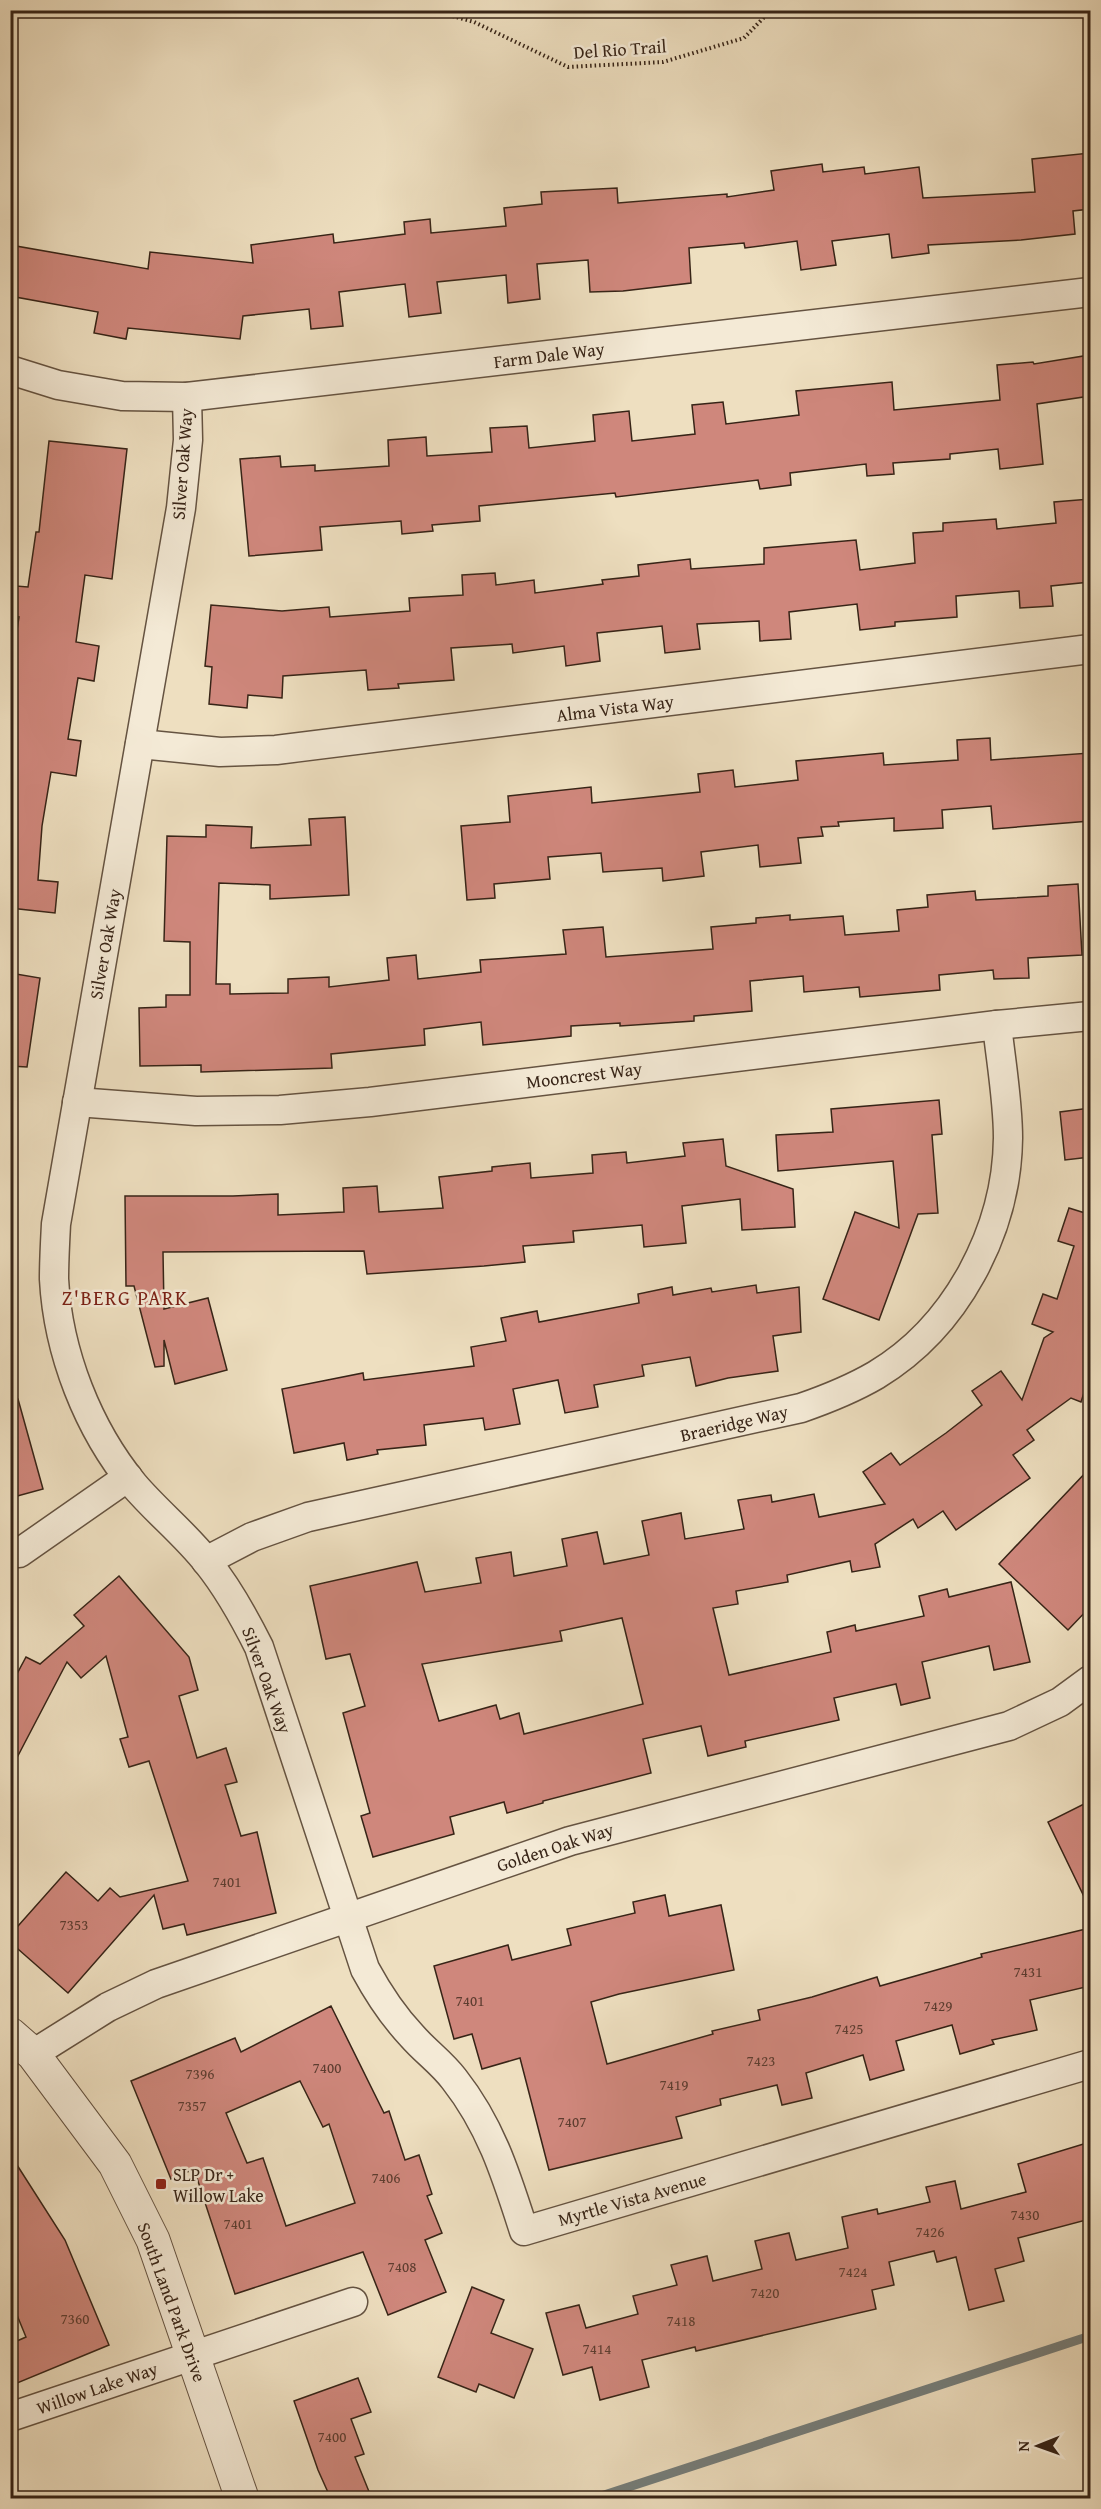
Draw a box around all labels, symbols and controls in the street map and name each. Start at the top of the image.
street label: Del Rio Trail [573,32,667,66]
street label: Farm Dale Way [492,335,606,375]
street label: Silver Oak Way [165,407,199,521]
street label: Alma Vista Way [555,687,675,729]
street label: Silver Oak Way [82,887,128,1001]
street label: Mooncrest Way [525,1055,643,1095]
district label: Z'BERG PARK [62,1283,188,1312]
street label: Braeridge Way [677,1397,791,1449]
street label: Silver Oak Way [235,1623,299,1737]
street label: Golden Oak Way [493,1815,617,1879]
house number: 7401 [213,1871,241,1892]
house number: 7353 [60,1914,88,1935]
house number: 7431 [1014,1961,1042,1982]
house number: 7401 [456,1990,484,2011]
house number: 7429 [924,1995,952,2016]
house number: 7425 [835,2018,863,2039]
house number: 7423 [747,2050,775,2071]
house number: 7400 [313,2057,341,2078]
house number: 7396 [186,2063,214,2084]
house number: 7419 [660,2074,688,2095]
house number: 7357 [178,2095,206,2116]
house number: 7407 [558,2111,586,2132]
place label: SLP Dr + Willow Lake [173,2161,264,2209]
street label: Myrtle Vista Avenue [555,2165,709,2233]
house number: 7406 [372,2167,400,2188]
marker: SLP Dr + Willow Lake [154,2177,168,2191]
house number: 7430 [1011,2204,1039,2225]
house number: 7401 [224,2213,252,2234]
street label: South Land Park Drive [131,2218,213,2386]
house number: 7426 [916,2221,944,2242]
house number: 7408 [388,2256,416,2277]
house number: 7424 [839,2261,867,2282]
house number: 7420 [751,2282,779,2303]
house number: 7360 [61,2308,89,2329]
house number: 7418 [667,2310,695,2331]
house number: 7414 [583,2338,611,2359]
street label: Willow Lake Way [33,2355,161,2421]
north arrow [1008,2416,1068,2476]
house number: 7400 [318,2426,346,2447]
text: N [1011,2440,1035,2452]

